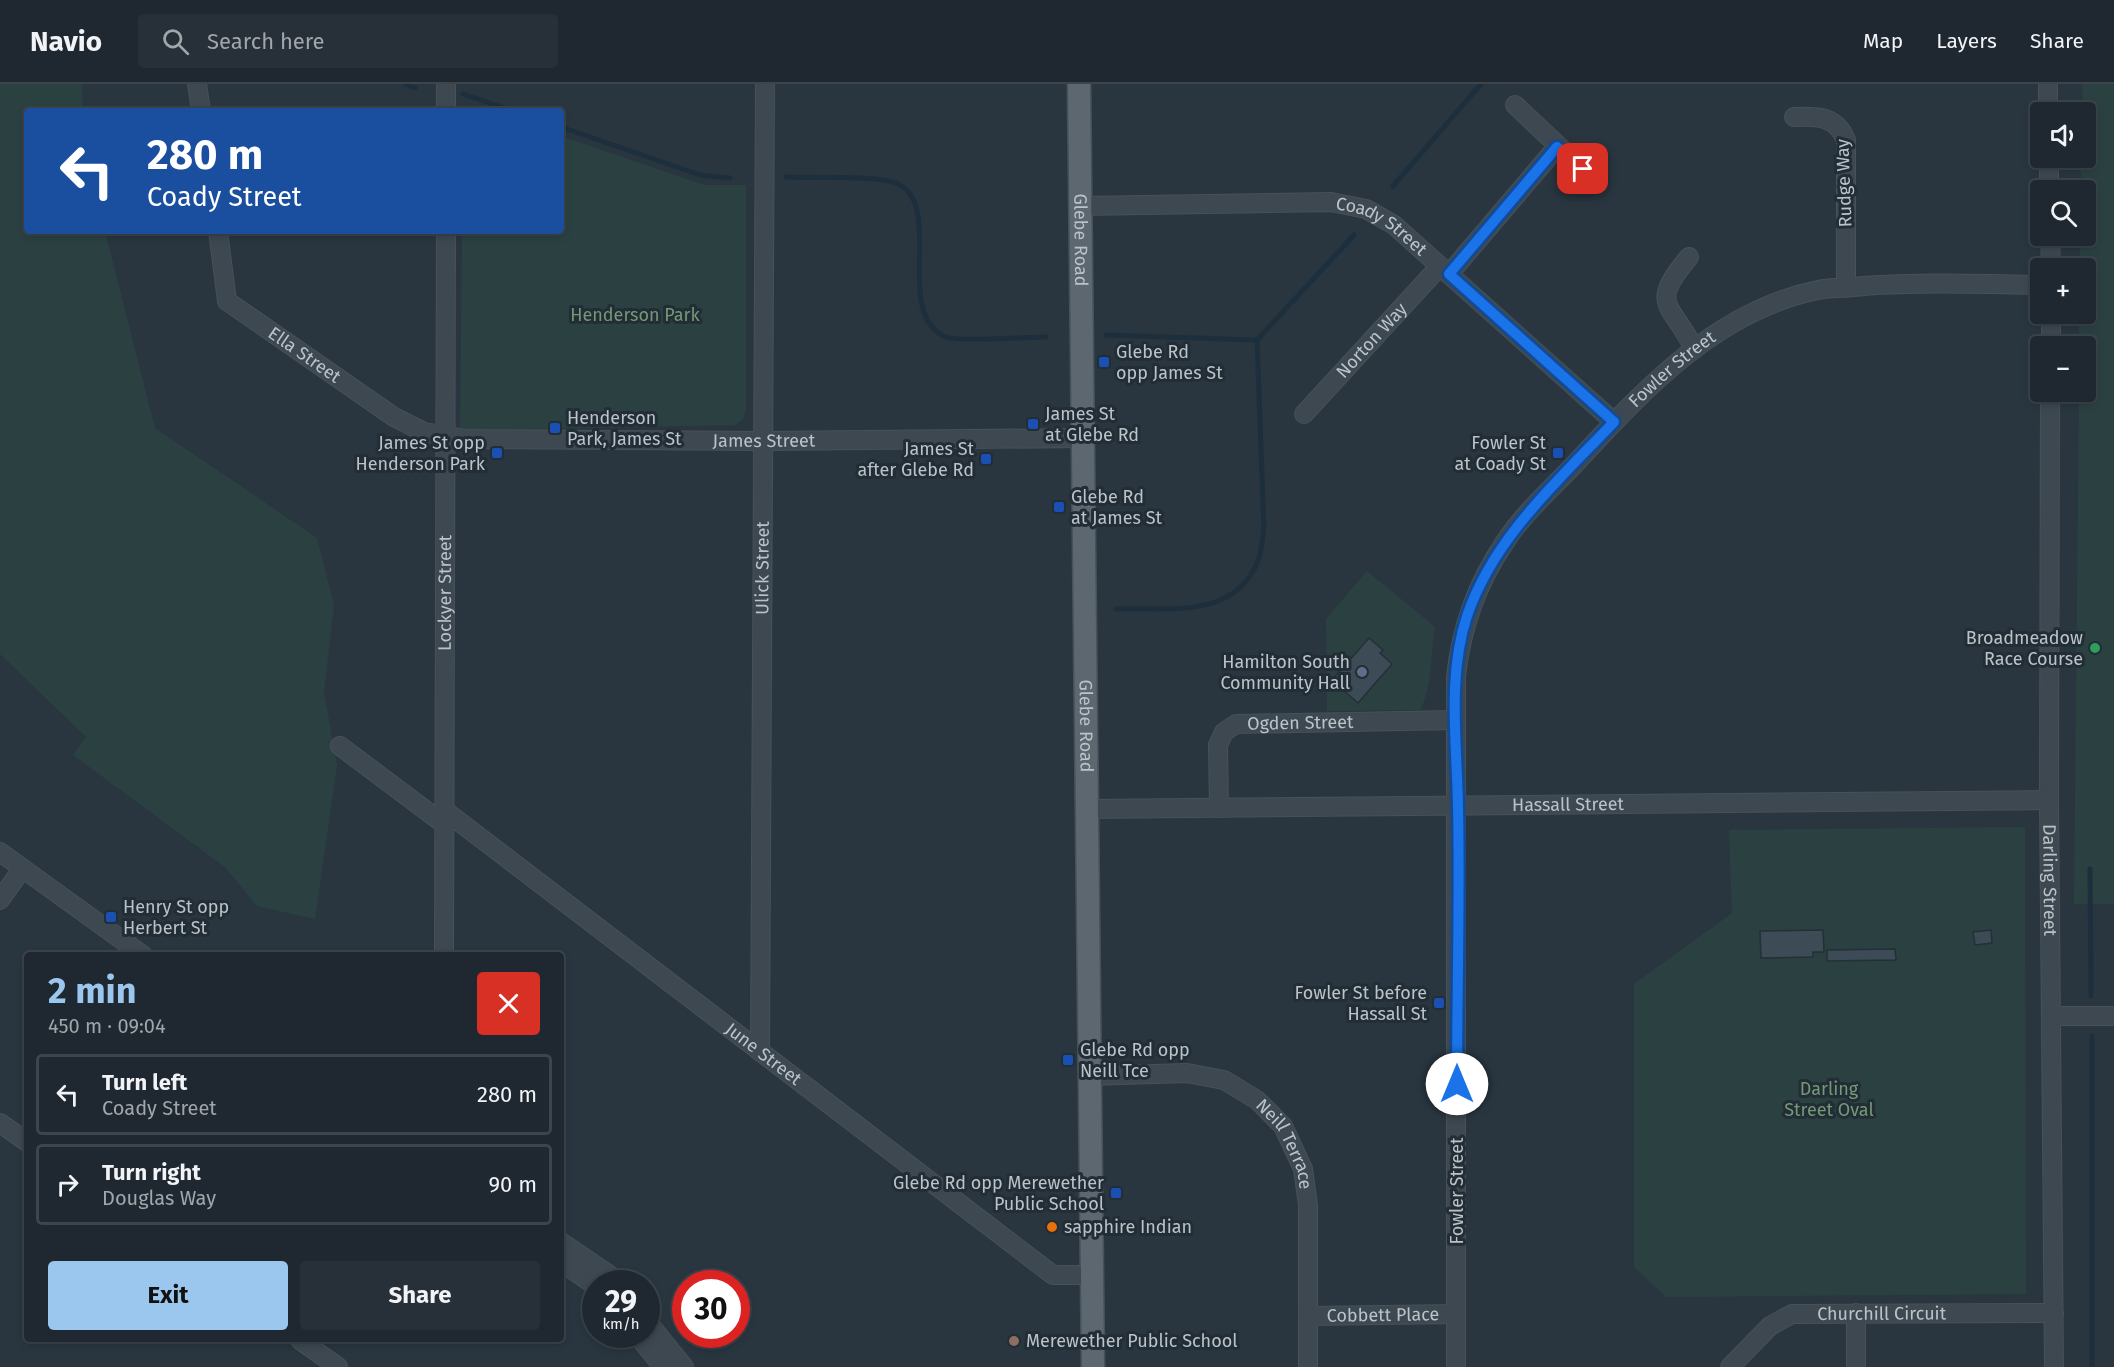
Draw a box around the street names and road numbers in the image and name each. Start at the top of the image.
street label: Rudge Way [1831,138,1857,228]
street label: Coady Street [1334,192,1432,261]
street label: Glebe Road [1069,193,1092,287]
street label: Norton Way [1332,298,1412,383]
street label: Ella Street [264,322,345,388]
street label: Fowler Street [1624,326,1720,412]
street label: James Street [713,430,816,452]
street label: Ulick Street [751,521,774,615]
street label: Lockyer Street [434,534,456,651]
street label: Glebe Road [1074,679,1098,773]
street label: Ogden Street [1247,711,1354,735]
street label: Hassall Street [1512,793,1625,816]
street label: Darling Street [2038,824,2061,937]
street label: June Street [721,1018,806,1090]
street label: Neill Terrace [1251,1094,1317,1191]
street label: Fowler Street [1446,1137,1468,1245]
street label: Churchill Circuit [1817,1302,1947,1325]
street label: Cobbett Place [1327,1303,1439,1327]

